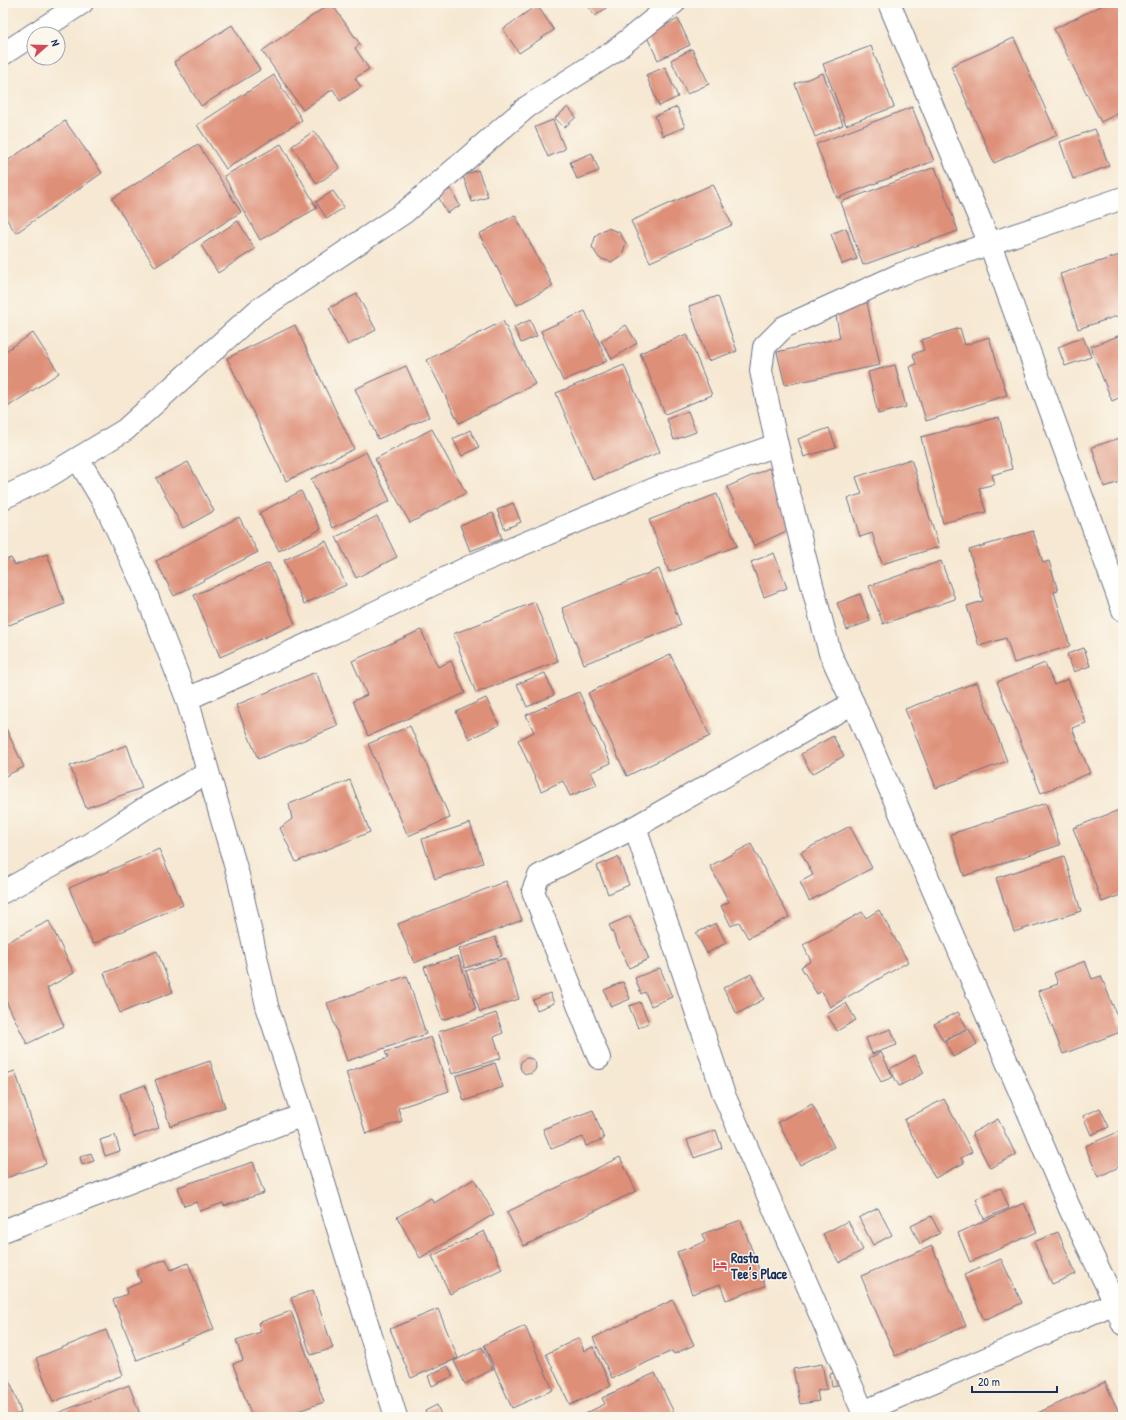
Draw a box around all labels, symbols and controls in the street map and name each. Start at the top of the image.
north arrow [26,26,66,66]
text: N [48,37,63,48]
place label: Rasta Tee’s Place [730,1248,788,1283]
hotel icon: Rasta Tee’s Place [712,1257,728,1273]
scale bar [972,1368,1057,1394]
text: 20 m [978,1373,1000,1390]

